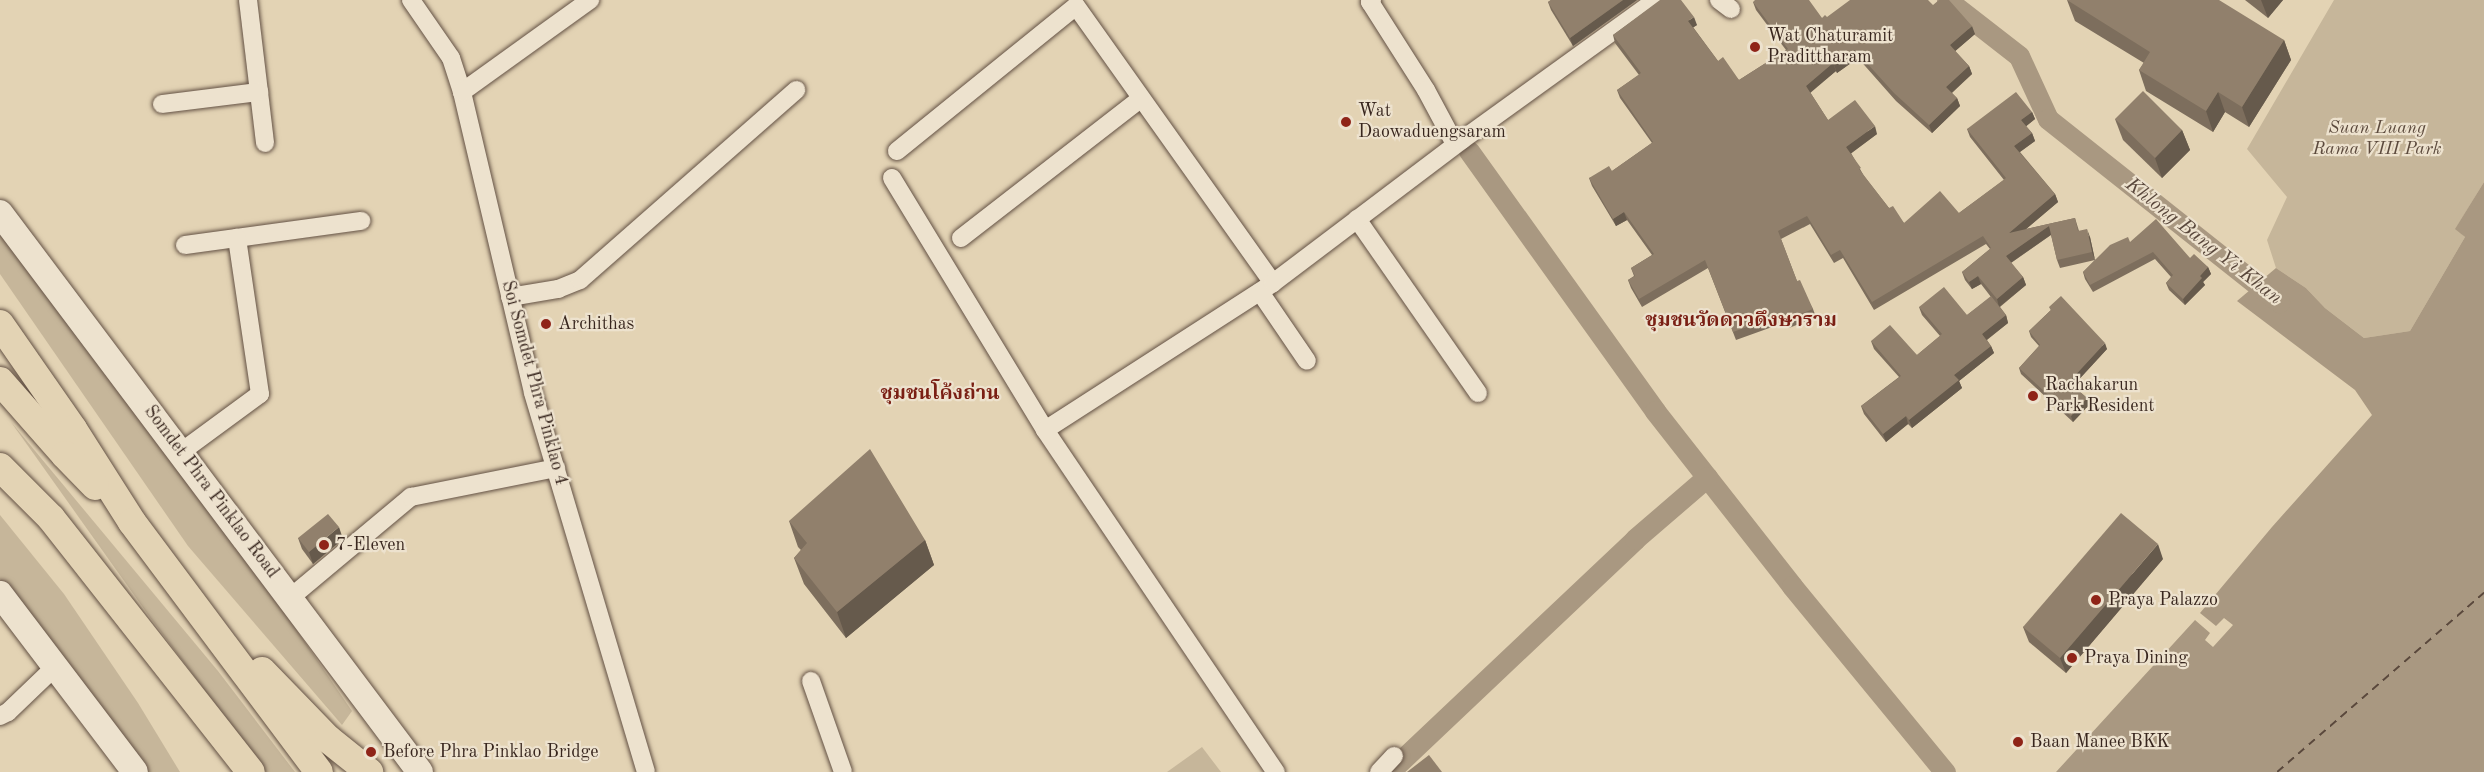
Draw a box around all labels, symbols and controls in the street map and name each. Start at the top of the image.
place label: Wat Chaturamit Pradittharam [1767,26,1893,68]
marker: Wat Chaturamit Pradittharam [1748,40,1762,54]
place label: Wat Daowaduengsaram [1358,101,1506,144]
marker: Wat Daowaduengsaram [1339,115,1353,129]
park label: Suan Luang Rama VIII Park [2312,118,2442,160]
water label: Khlong Bang Yi Khan [2120,173,2286,311]
street label: Soi Somdet Phra Pinklao 4 [496,278,572,488]
district label: ชุมชนวัดดาวดึงษาราม [1645,309,1837,333]
place label: Archithas [558,313,634,335]
marker: Archithas [539,317,553,331]
place label: Rachakarun Park Resident [2045,375,2155,418]
district label: ชุมชนโค้งถ่าน [880,382,1000,406]
marker: Rachakarun Park Resident [2026,389,2040,403]
street label: Somdet Phra Pinklao Road [139,401,283,583]
place label: 7-Eleven [336,534,405,556]
marker: 7-Eleven [317,538,331,552]
place label: Praya Palazzo [2108,589,2218,611]
marker: Praya Palazzo [2089,593,2103,607]
place label: Praya Dining [2084,647,2188,669]
marker: Praya Dining [2065,651,2079,665]
place label: Baan Manee BKK [2030,731,2170,753]
marker: Baan Manee BKK [2011,735,2025,749]
place label: Before Phra Pinklao Bridge [383,741,599,763]
marker: Before Phra Pinklao Bridge [364,745,378,759]

